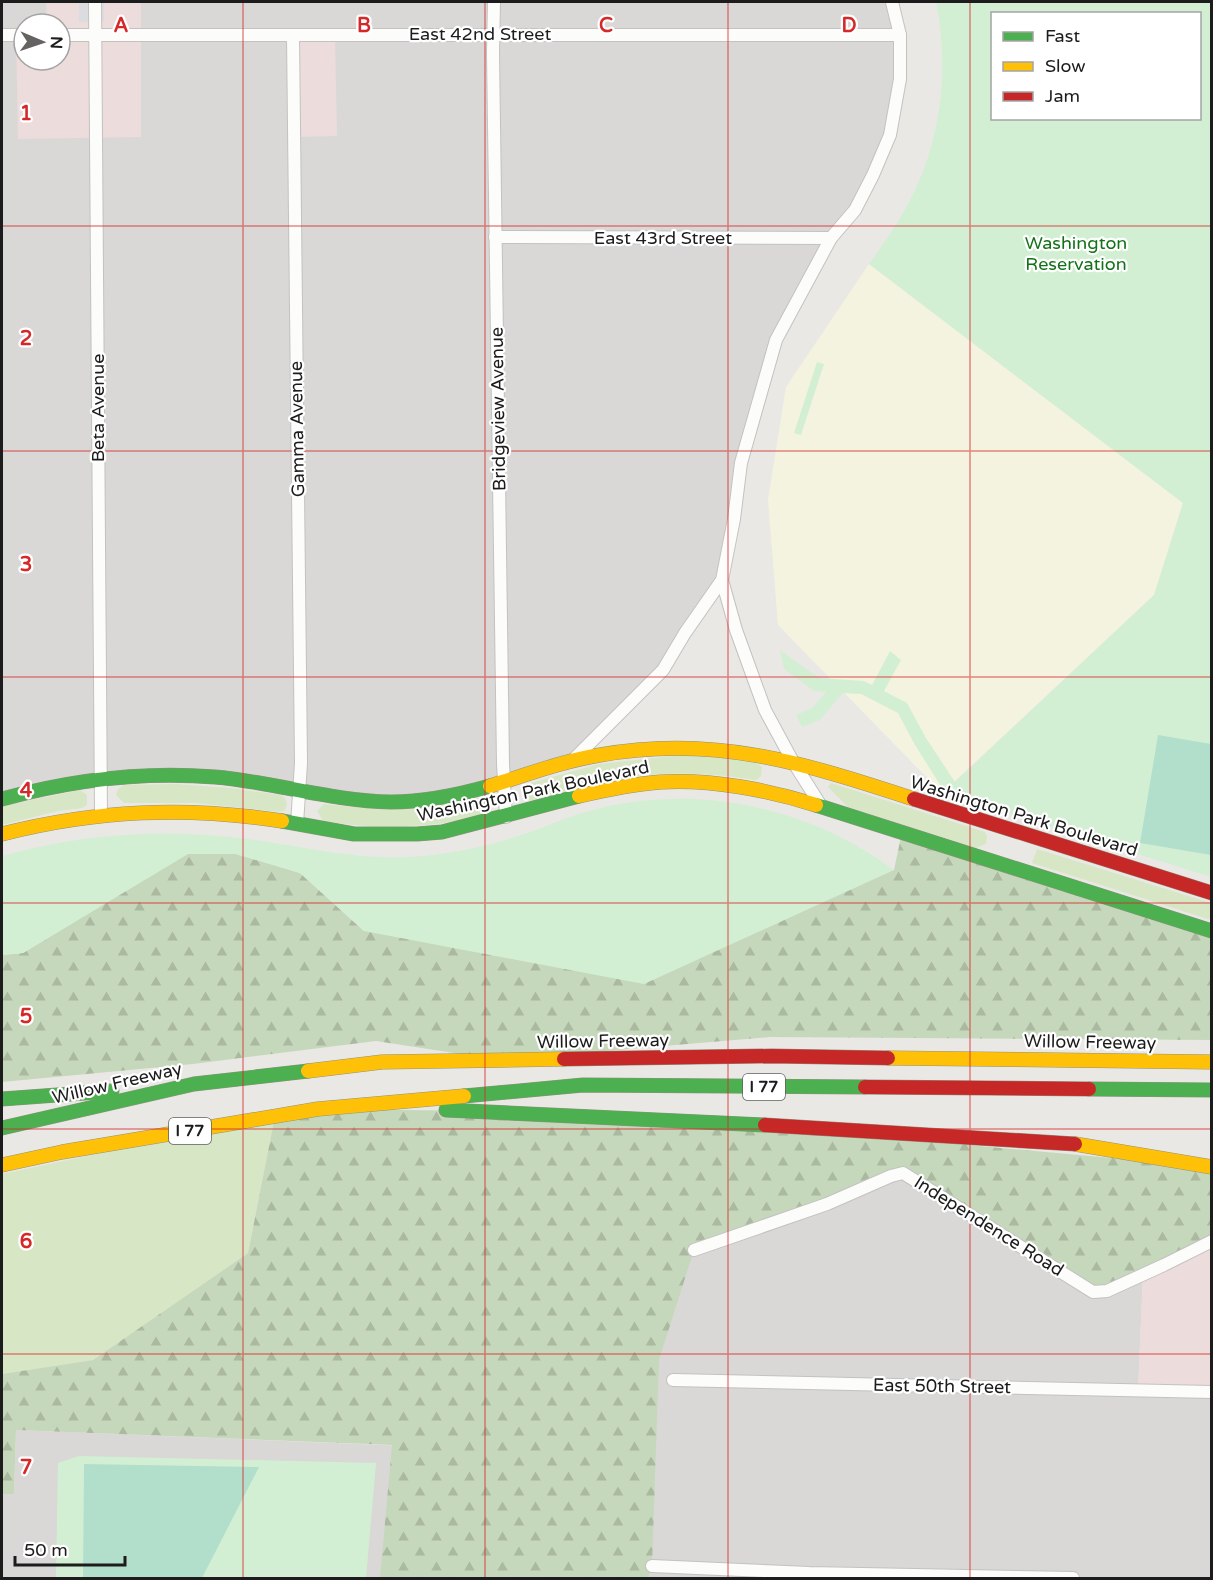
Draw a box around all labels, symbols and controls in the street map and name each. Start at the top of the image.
north arrow [12,12,72,72]
legend [991,12,1201,120]
text: A [114,14,129,38]
text: B [357,14,371,38]
text: C [599,14,613,38]
text: D [841,14,857,38]
street label: East 42nd Street [409,23,551,45]
text: Fast [1045,25,1080,47]
text: N [46,36,66,49]
text: Slow [1045,55,1086,77]
text: Jam [1045,85,1080,107]
text: 1 [20,102,32,126]
street label: East 43rd Street [594,227,732,249]
park label: Washington Reservation [1025,232,1127,275]
text: 2 [20,327,32,351]
street label: Bridgeview Avenue [486,327,510,491]
street label: Beta Avenue [87,354,109,462]
street label: Gamma Avenue [285,361,309,497]
text: 3 [20,553,32,577]
street label: Washington Park Boulevard [415,756,651,826]
street label: Washington Park Boulevard [908,771,1140,861]
text: 4 [20,779,33,803]
text: 5 [20,1005,32,1029]
street label: Willow Freeway [537,1029,670,1053]
street label: Willow Freeway [1024,1030,1157,1054]
street label: Willow Freeway [50,1057,184,1109]
road number: I 77 [743,1074,785,1100]
road number: I 77 [169,1118,211,1144]
street label: Independence Road [910,1171,1068,1281]
text: 6 [20,1230,32,1254]
street label: East 50th Street [873,1374,1011,1398]
text: 7 [20,1456,32,1480]
scale bar [15,1529,124,1567]
text: 50 m [24,1539,68,1561]

